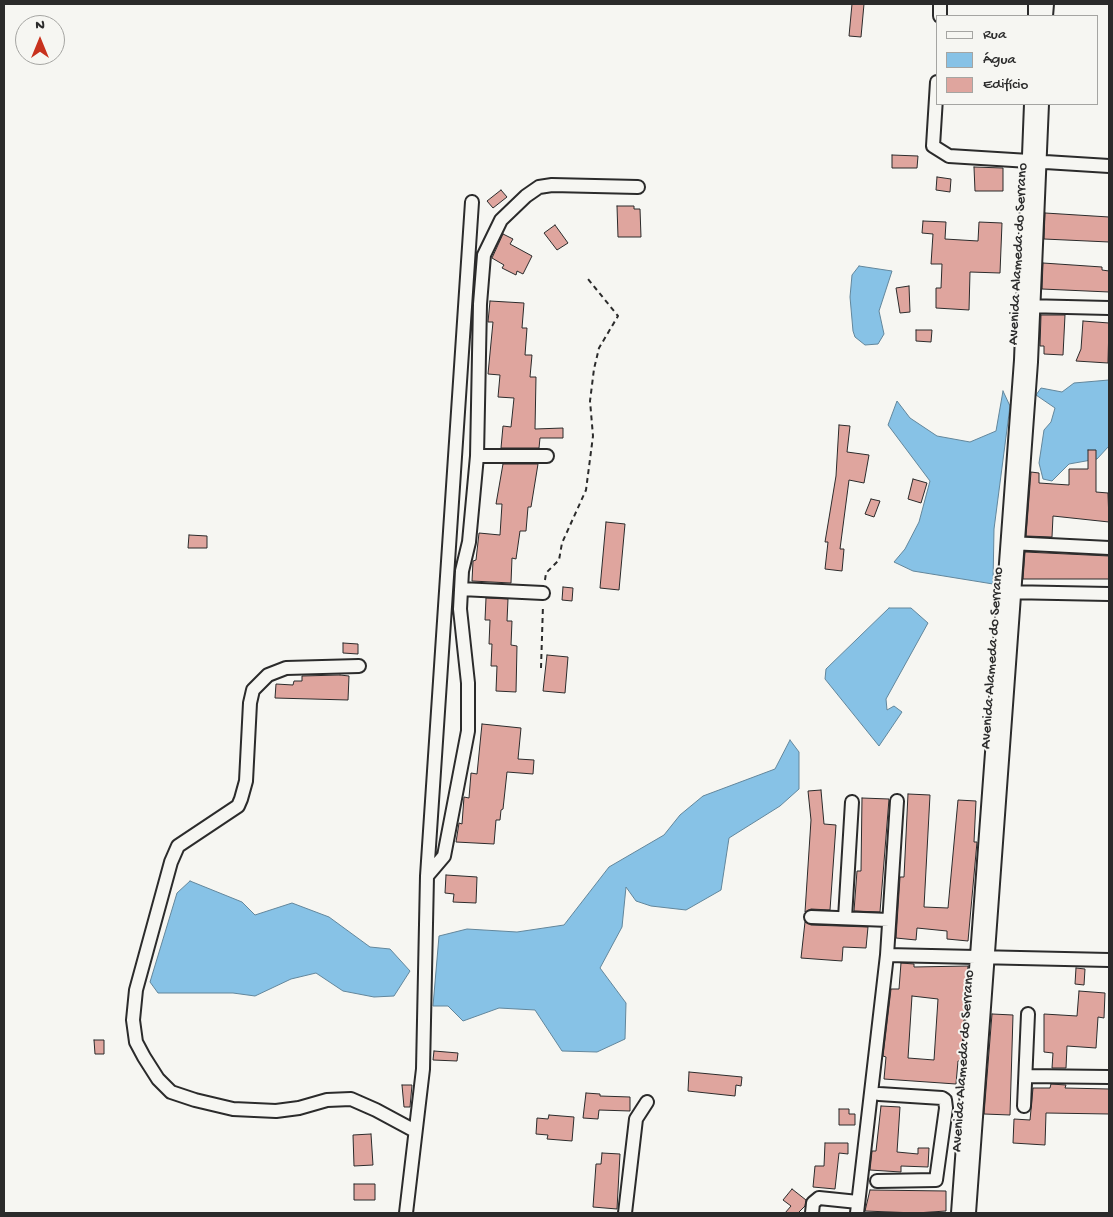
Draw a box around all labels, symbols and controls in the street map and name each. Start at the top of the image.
north arrow [15,15,65,65]
legend [936,15,1098,105]
text: N [35,17,45,34]
text: Rua [983,26,1006,44]
text: Água [983,51,1016,69]
text: Edifício [983,76,1028,94]
street label: Avenida Alameda do Serrano [1005,162,1033,346]
street label: Avenida Alameda do Serrano [978,566,1008,750]
street label: Avenida Alameda do Serrano [949,969,979,1153]

